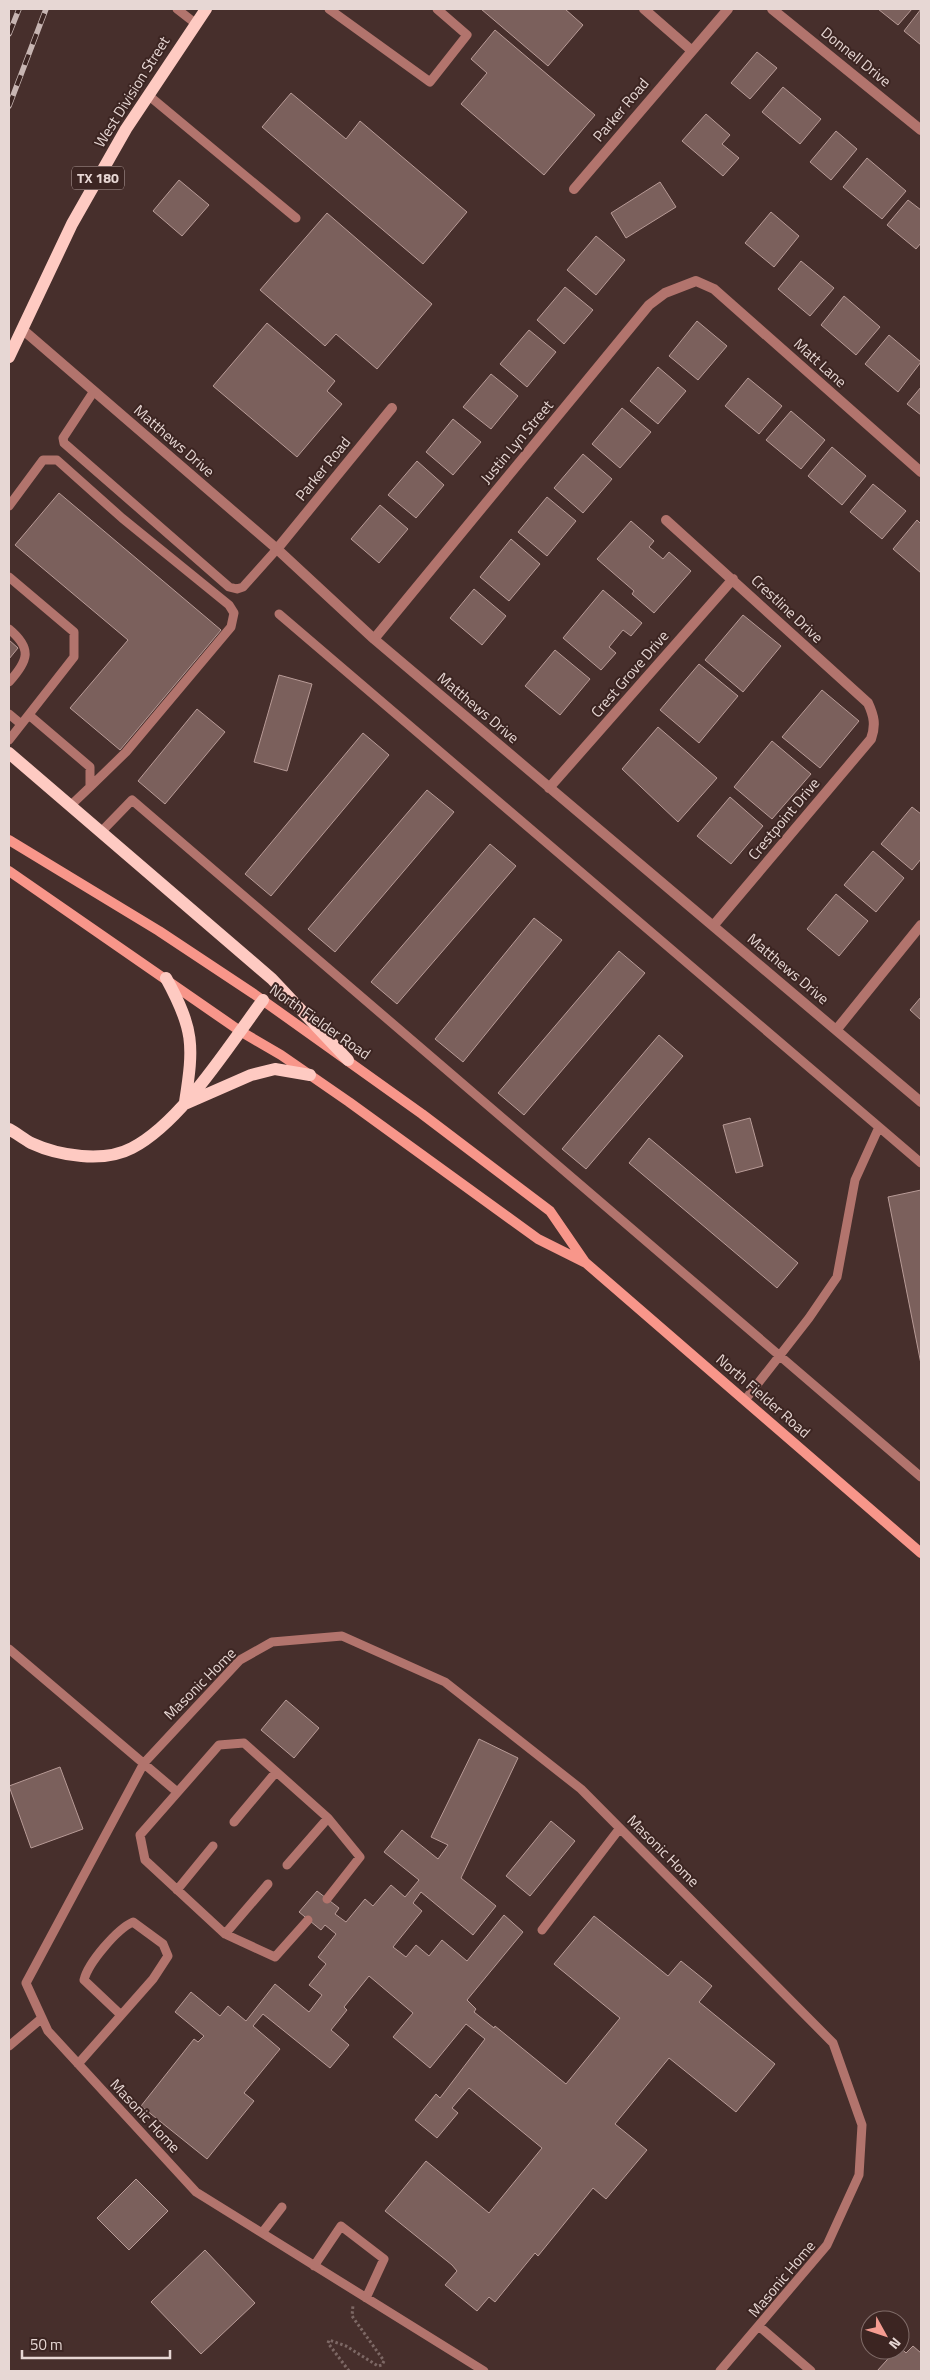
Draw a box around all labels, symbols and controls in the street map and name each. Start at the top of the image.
street label: Donnell Drive [816,21,896,92]
street label: West Division Street [88,31,176,152]
street label: Parker Road [587,73,654,147]
road number: TX 180 [72,167,124,190]
street label: Matt Lane [789,333,852,393]
street label: Justin Lyn Street [475,394,559,489]
street label: Matthews Drive [129,399,220,482]
street label: Parker Road [289,432,356,506]
street label: Crestline Drive [746,569,829,648]
street label: Crest Grove Drive [585,625,674,722]
street label: Matthews Drive [432,666,524,749]
street label: Crestpoint Drive [742,772,825,865]
street label: Matthews Drive [742,927,834,1010]
street label: North Fielder Road [265,978,375,1065]
street label: North Fielder Road [711,1348,816,1443]
street label: Masonic Home [158,1642,241,1725]
street label: Masonic Home [622,1809,705,1892]
street label: Masonic Home [105,2073,186,2158]
street label: Masonic Home [743,2235,821,2322]
north arrow [860,2310,910,2360]
scale bar [22,2328,170,2360]
text: 50 m [30,2333,63,2356]
text: N [884,2333,907,2354]

